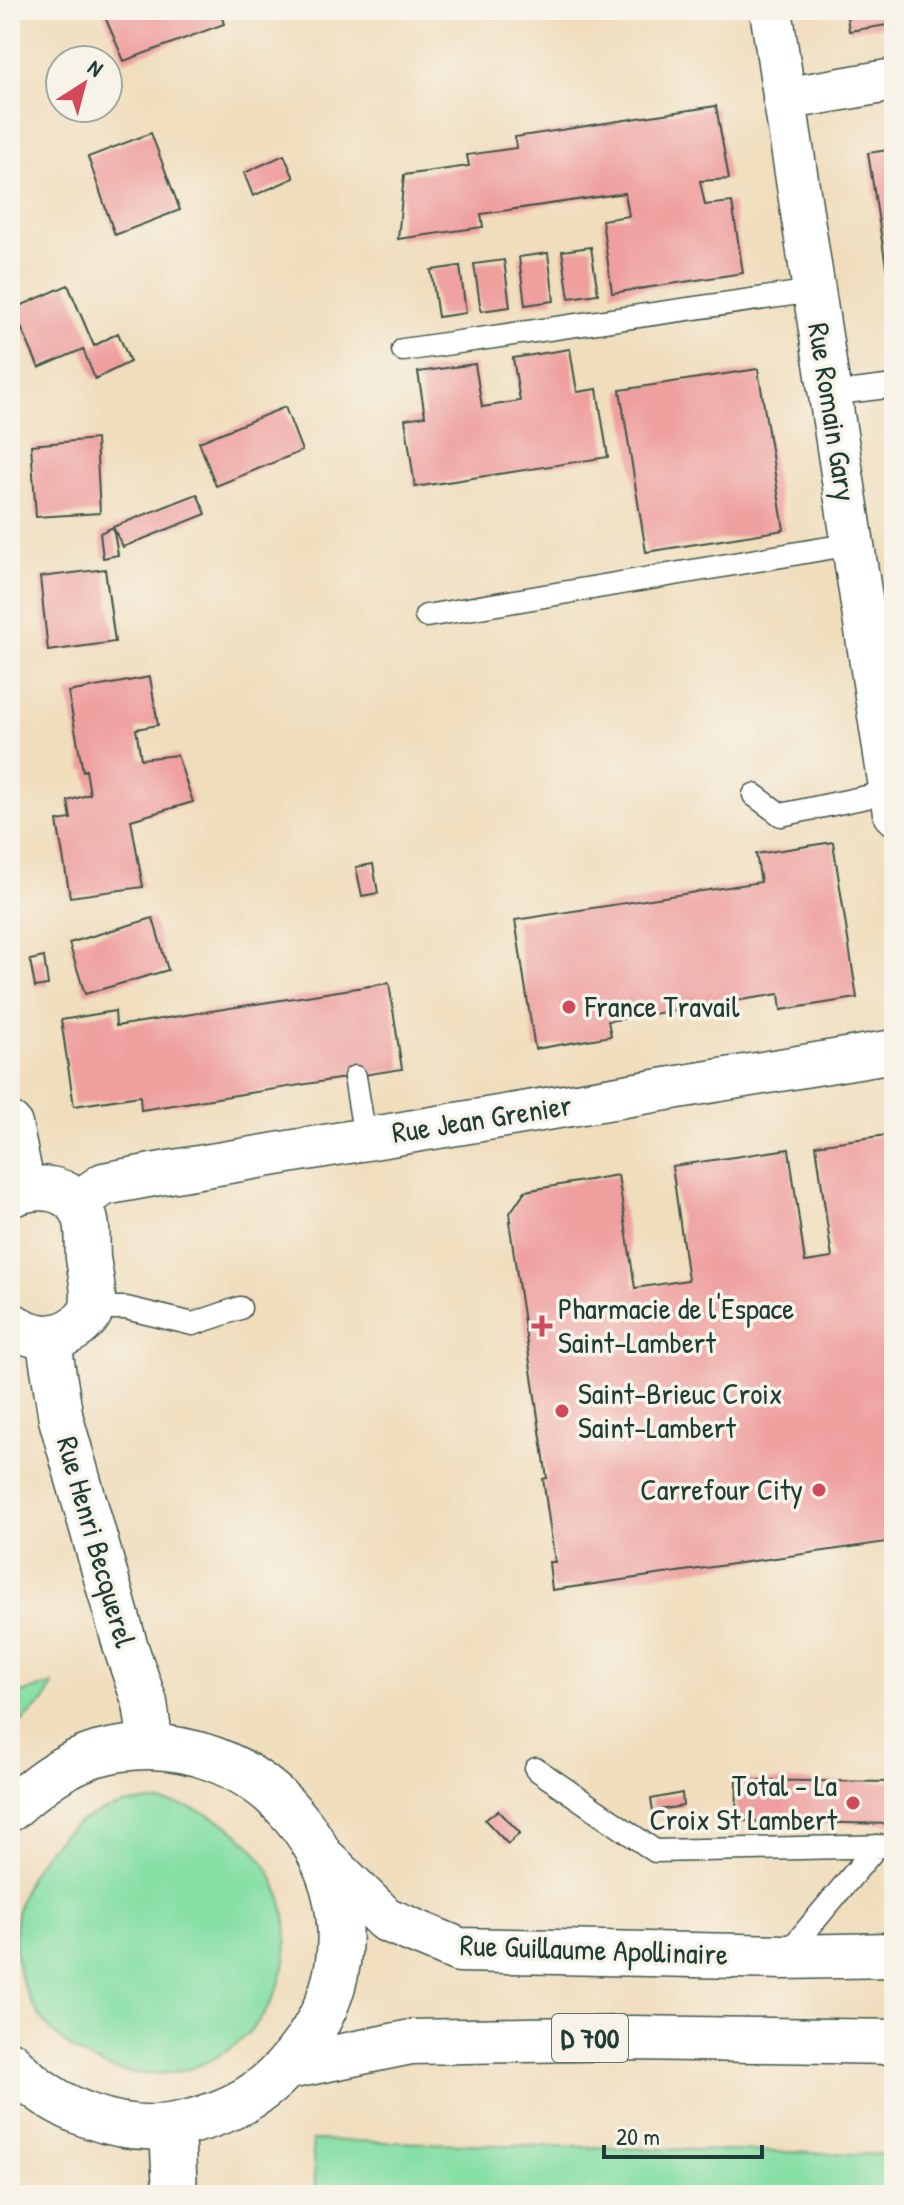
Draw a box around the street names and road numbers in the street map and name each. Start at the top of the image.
street label: Rue Romain Gary [799,320,867,504]
street label: Rue Jean Grenier [389,1084,575,1152]
street label: Rue Henri Becquerel [48,1432,146,1652]
street label: Rue Guillaume Apollinaire [459,1924,729,1974]
road number: D 700 [552,2014,628,2062]

